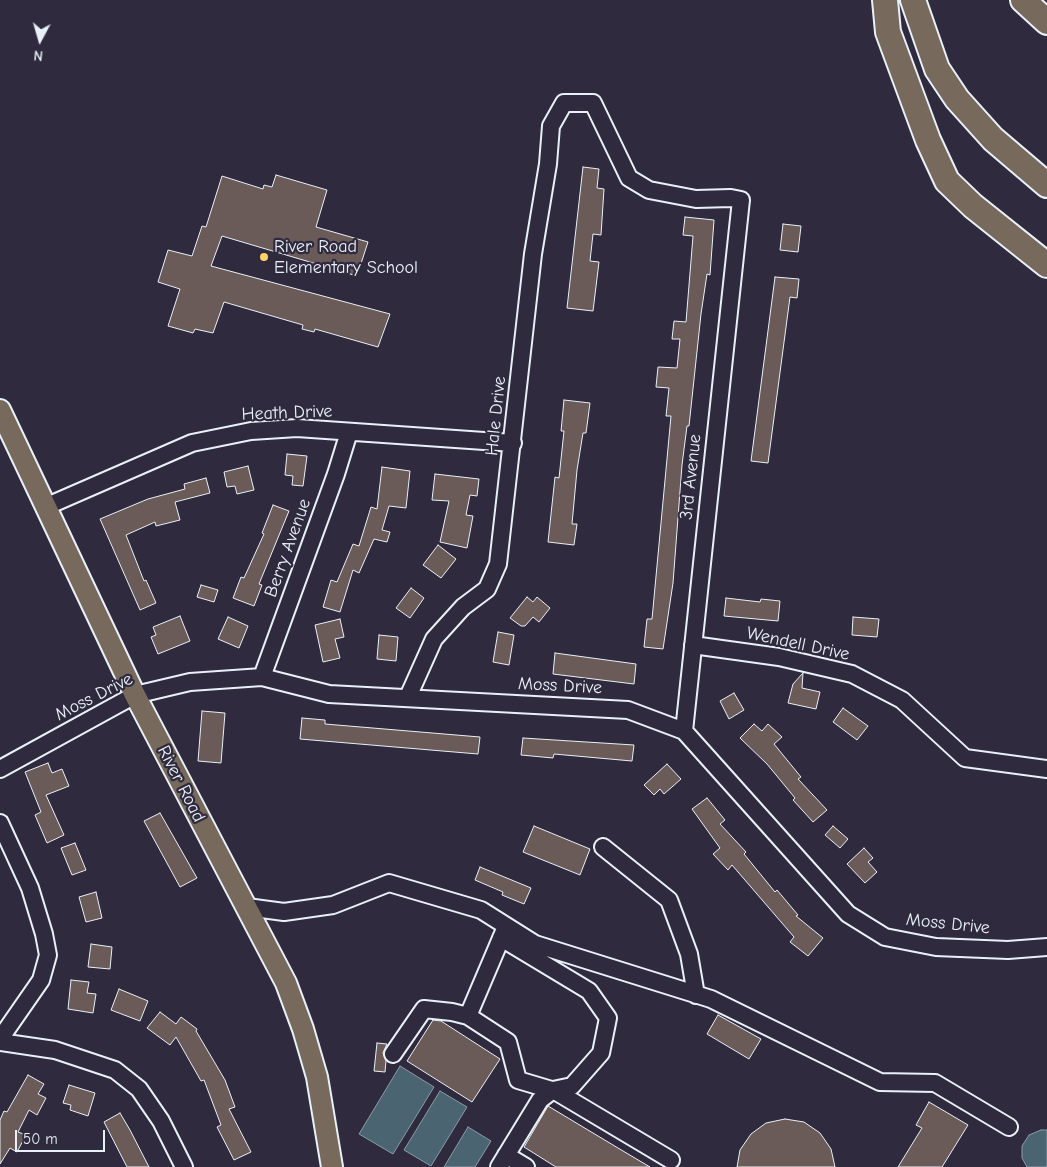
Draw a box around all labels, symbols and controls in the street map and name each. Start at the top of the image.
north arrow [15,15,65,65]
text: N [33,46,44,64]
place label: River Road Elementary School [274,236,418,278]
marker: River Road Elementary School [258,251,270,263]
street label: Hale Drive [481,375,511,457]
street label: Heath Drive [241,401,333,425]
street label: 3rd Avenue [676,433,706,521]
street label: Berry Avenue [260,496,316,600]
street label: Wendell Drive [745,623,851,665]
street label: Moss Drive [52,668,136,726]
street label: Moss Drive [517,673,603,699]
street label: River Road [153,742,209,826]
street label: Moss Drive [905,909,991,939]
scale bar [18,1120,108,1152]
text: 50 m [23,1130,58,1148]

